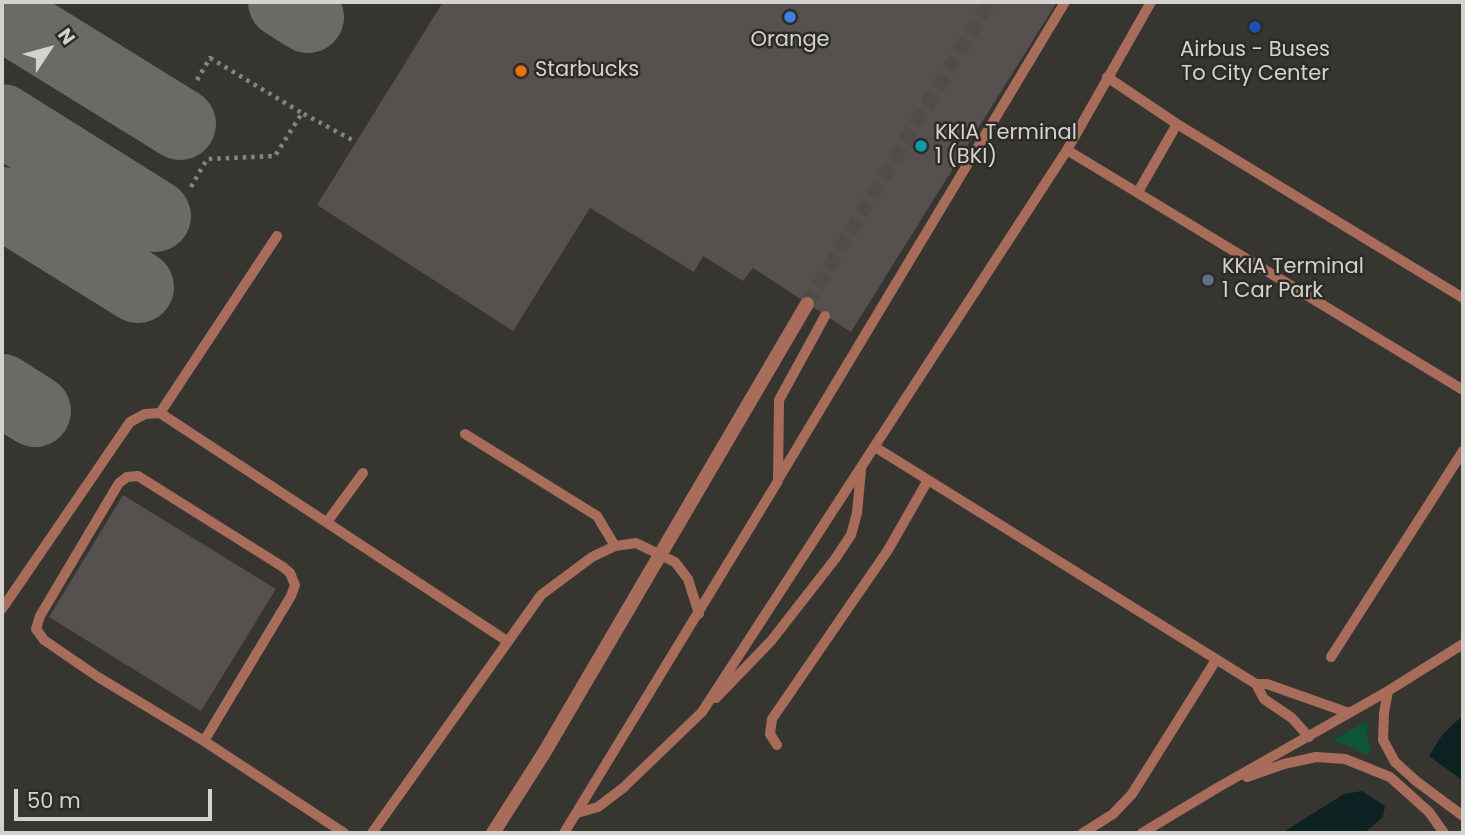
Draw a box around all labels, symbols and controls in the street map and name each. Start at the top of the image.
marker: Orange [782,9,798,25]
north arrow [14,14,84,84]
marker: Airbus - Buses To City Center [1247,19,1263,35]
text: N [51,23,82,50]
place label: Orange [750,28,830,54]
place label: Airbus - Buses To City Center [1180,38,1330,88]
place label: Starbucks [535,58,639,84]
marker: Starbucks [513,63,529,79]
place label: KKIA Terminal 1 (BKI) [935,121,1077,171]
marker: KKIA Terminal 1 (BKI) [913,138,929,154]
place label: KKIA Terminal 1 Car Park [1222,255,1364,305]
marker: KKIA Terminal 1 Car Park [1200,272,1216,288]
scale bar [18,776,215,820]
text: 50 m [27,786,81,815]

